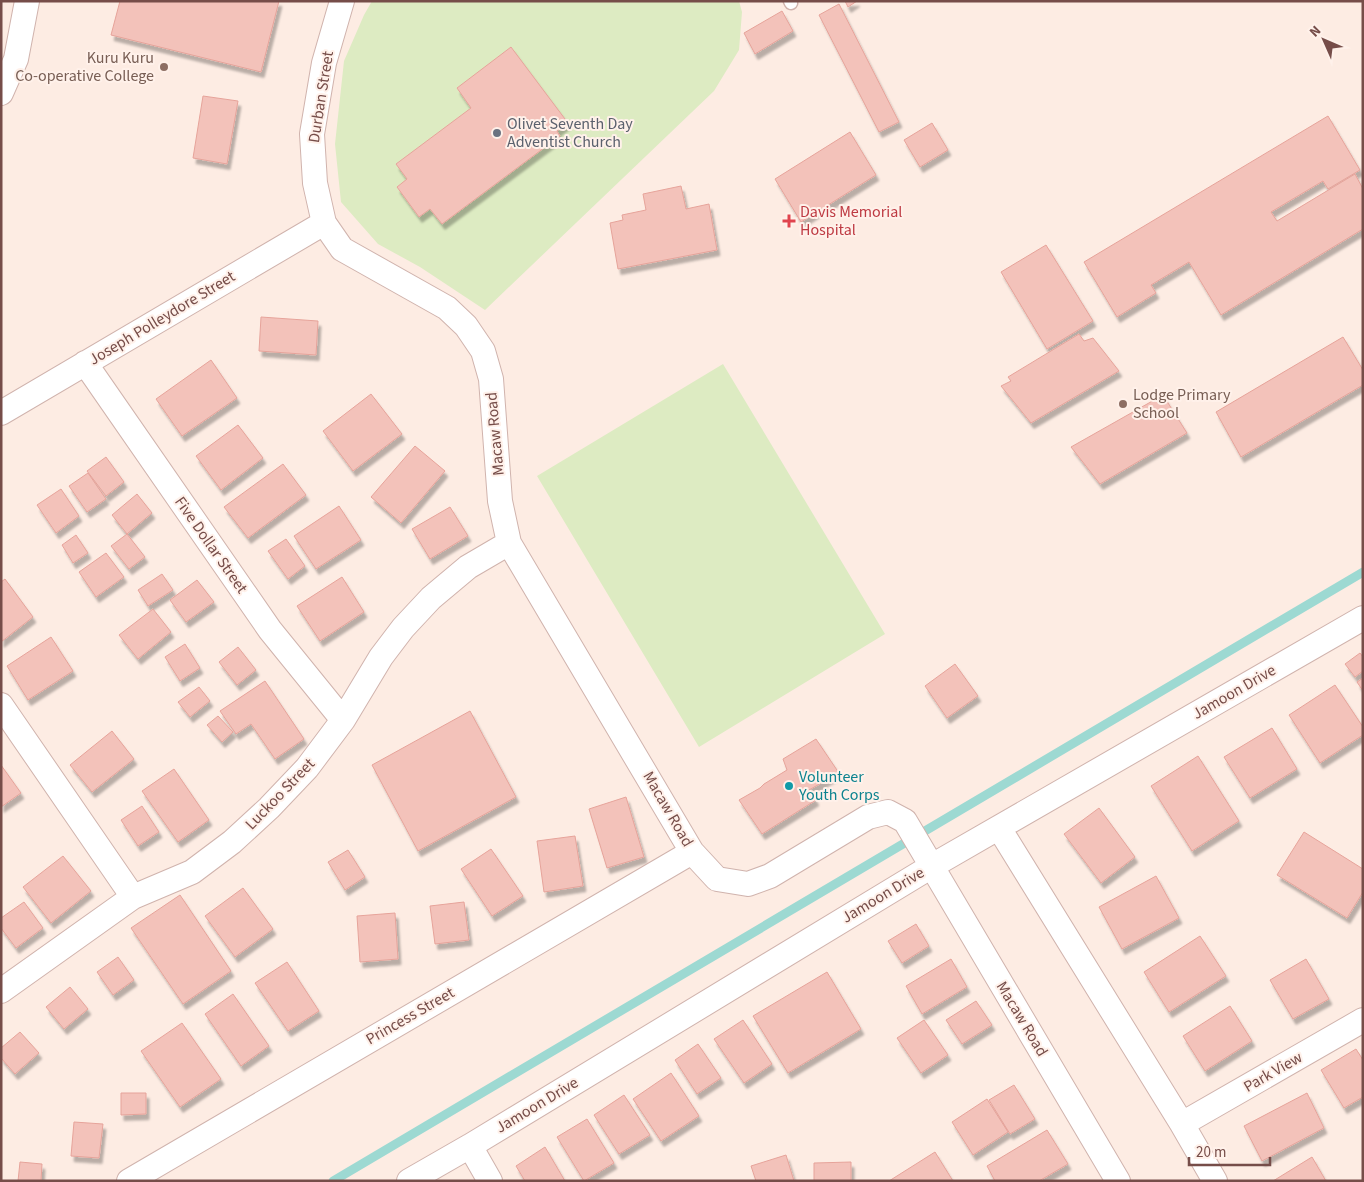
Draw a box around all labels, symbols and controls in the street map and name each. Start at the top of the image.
north arrow [1299,15,1349,65]
text: N [1305,21,1326,42]
place label: Kuru Kuru Co-operative College [15,47,154,87]
street label: Durban Street [303,49,339,145]
marker: Kuru Kuru Co-operative College [158,61,170,73]
place label: Olivet Seventh Day Adventist Church [507,113,633,153]
marker: Olivet Seventh Day Adventist Church [491,127,503,139]
place label: Davis Memorial Hospital [800,201,902,241]
marker: Davis Memorial Hospital [782,214,796,228]
street label: Joseph Polleydore Street [85,265,240,370]
place label: Lodge Primary School [1133,384,1231,424]
street label: Macaw Road [480,391,510,477]
marker: Lodge Primary School [1117,398,1129,410]
street label: Five Dollar Street [169,492,253,598]
street label: Jamoon Drive [1188,659,1280,725]
street label: Luckoo Street [240,753,320,835]
place label: Volunteer Youth Corps [798,766,880,806]
street label: Macaw Road [637,767,699,851]
marker: Volunteer Youth Corps [783,780,795,792]
street label: Jamoon Drive [837,862,929,928]
street label: Macaw Road [991,977,1053,1061]
street label: Princess Street [362,981,459,1050]
street label: Park View [1239,1046,1307,1098]
street label: Jamoon Drive [491,1072,583,1138]
scale bar [1189,1134,1270,1166]
text: 20 m [1196,1142,1226,1163]

